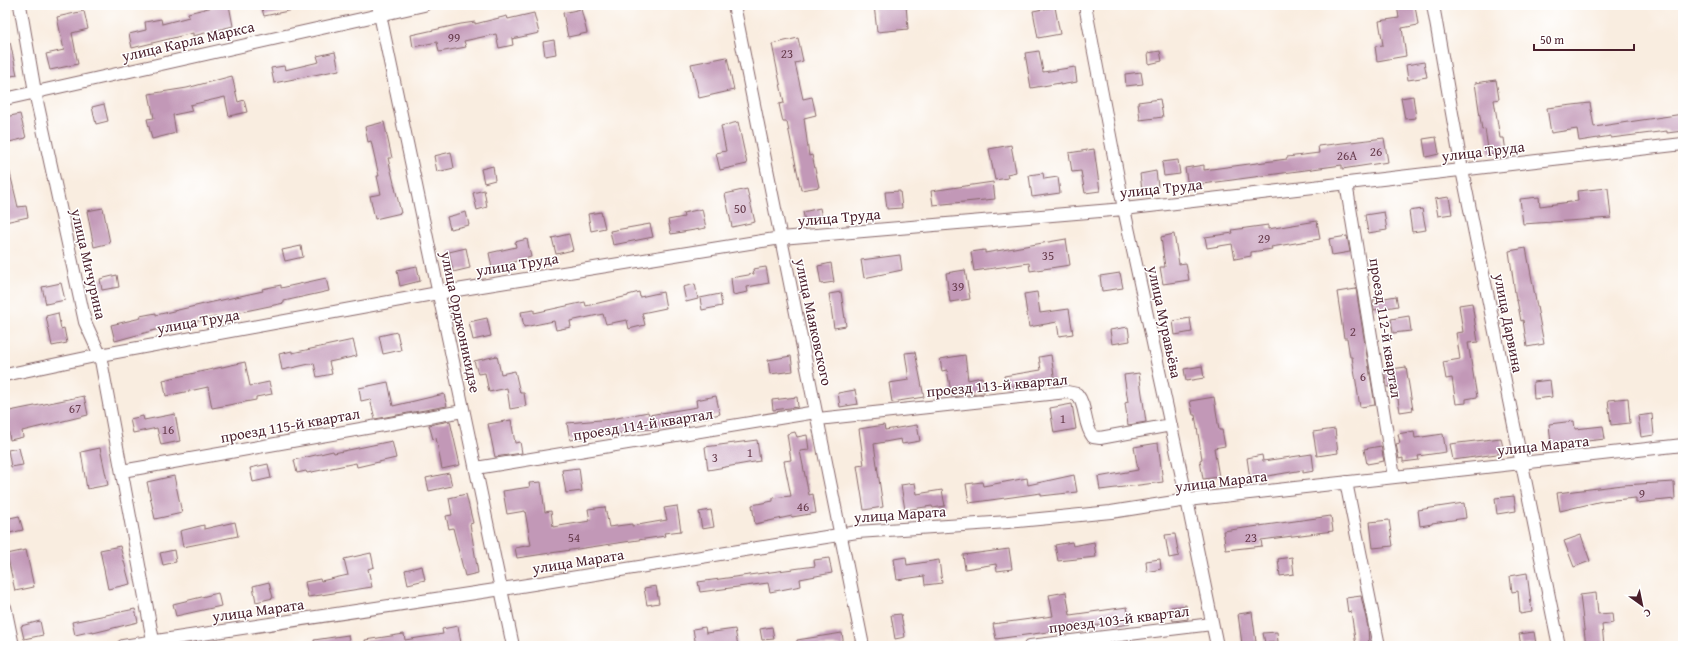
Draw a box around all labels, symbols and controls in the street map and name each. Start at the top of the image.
street label: улица Карла Маркса [119,15,257,67]
scale bar [1534,26,1634,52]
house number: 99 [448,28,460,47]
text: 50 m [1540,31,1564,48]
house number: 23 [781,44,793,63]
street label: улица Труда [1439,135,1526,167]
house number: 26 [1370,142,1382,161]
house number: 26А [1337,146,1357,165]
street label: улица Труда [1118,173,1204,203]
house number: 50 [734,199,746,218]
street label: улица Труда [796,203,882,231]
street label: улица Мичурина [66,206,112,322]
house number: 29 [1258,229,1270,248]
house number: 35 [1042,246,1054,265]
street label: улица Труда [473,247,561,281]
street label: улица Орджоникидзе [436,248,486,395]
street label: улица Маяковского [790,256,838,388]
street label: проезд 112-й квартал [1365,257,1407,399]
street label: улица Муравьёва [1143,263,1187,381]
street label: улица Дарвина [1489,271,1529,375]
house number: 39 [952,277,964,296]
street label: улица Труда [154,303,242,339]
house number: 2 [1350,322,1356,341]
house number: 6 [1360,367,1366,386]
street label: проезд 113-й квартал [926,368,1068,402]
house number: 67 [69,399,81,418]
street label: проезд 115-й квартал [219,402,361,448]
street label: проезд 114-й квартал [572,403,714,445]
house number: 1 [1060,409,1066,428]
house number: 16 [162,420,174,439]
street label: улица Марата [1495,430,1591,460]
house number: 1 [747,443,753,462]
house number: 3 [712,448,718,467]
street label: улица Марата [1173,465,1269,497]
house number: 9 [1639,484,1645,503]
house number: 46 [797,497,809,516]
street label: улица Марата [852,500,948,528]
house number: 54 [568,528,580,547]
house number: 23 [1245,528,1257,547]
street label: улица Марата [530,543,626,579]
north arrow [1622,585,1662,625]
street label: улица Марата [210,593,306,627]
street label: проезд 103-й квартал [1048,600,1190,638]
text: С [1640,605,1654,622]

